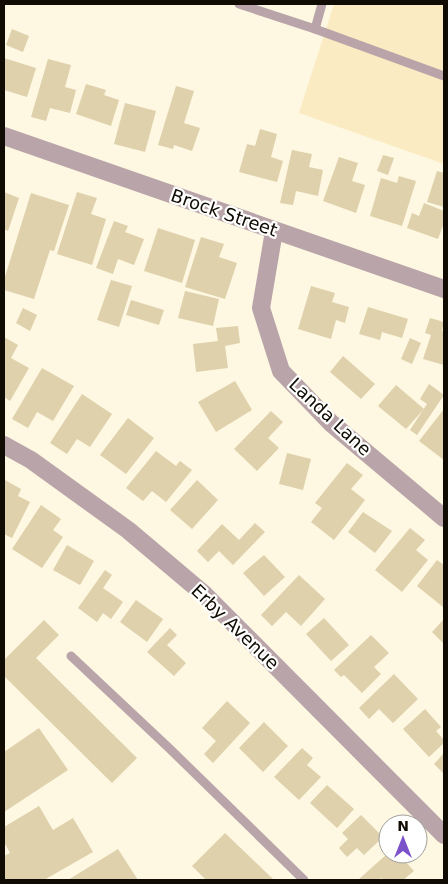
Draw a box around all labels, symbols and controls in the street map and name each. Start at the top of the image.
street label: Brock Street [168,185,280,241]
street label: Landa Lane [285,373,376,460]
street label: Erby Avenue [187,580,283,674]
north arrow [378,814,428,864]
text: N [397,818,409,834]

